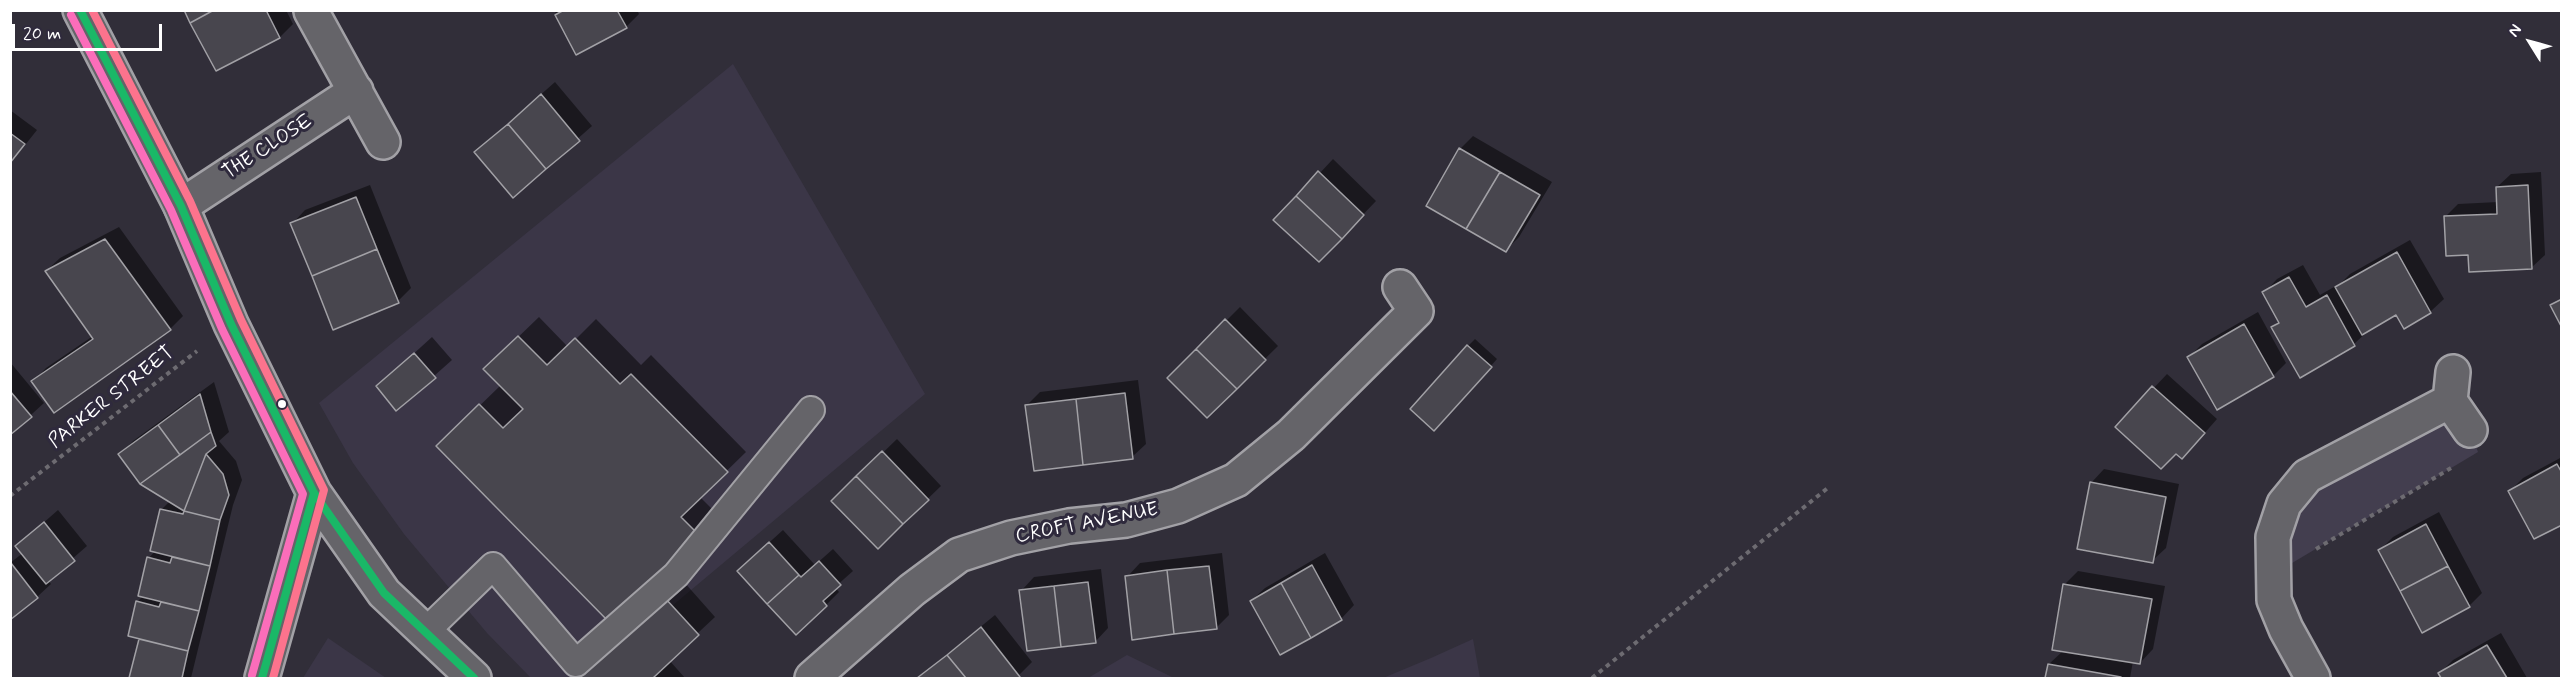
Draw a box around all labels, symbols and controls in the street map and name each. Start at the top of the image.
scale bar [15,12,165,50]
north arrow [2500,12,2560,72]
text: N [2504,20,2527,41]
text: 20 m [23,22,61,46]
street label: THE CLOSE [219,110,317,186]
street label: PARKER STREET [45,342,179,454]
unlabelled marker [276,398,288,410]
street label: CROFT AVENUE [1014,498,1160,550]

